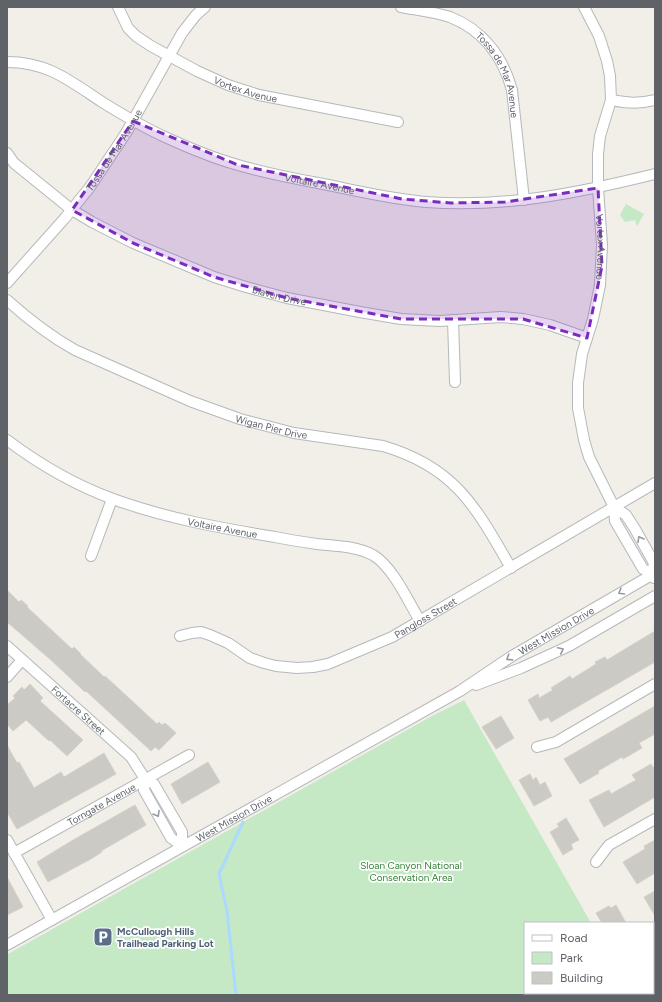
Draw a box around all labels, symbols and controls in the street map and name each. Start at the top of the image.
street label: Tossa de Mar Avenue [474,29,522,119]
street label: Vortex Avenue [212,73,279,105]
street label: Tossa de Mar Avenue [83,106,145,194]
street label: Voltaire Avenue [283,170,356,197]
street label: Vortex Avenue [593,213,609,281]
street label: Blaven Drive [251,282,308,308]
street label: Wigan Pier Drive [234,412,309,441]
street label: Voltaire Avenue [186,514,259,541]
one-way arrow [638,536,645,543]
one-way arrow [618,588,625,595]
street label: Pangloss Street [392,594,459,641]
street label: West Mission Drive [516,603,597,657]
one-way arrow [556,647,564,655]
one-way arrow [506,653,513,661]
street label: Fortacre Street [49,682,108,738]
street label: Torngate Avenue [65,780,138,828]
street label: West Mission Drive [193,791,275,844]
one-way arrow [153,810,160,817]
park label: Sloan Canyon National Conservation Area [360,859,462,884]
legend [524,922,654,994]
place label: McCullough Hills Trailhead Parking Lot [117,925,214,950]
parking icon: McCullough Hills Trailhead Parking Lot [92,926,114,948]
text: Road [560,931,588,945]
text: Park [560,951,583,965]
text: Building [560,971,603,985]

